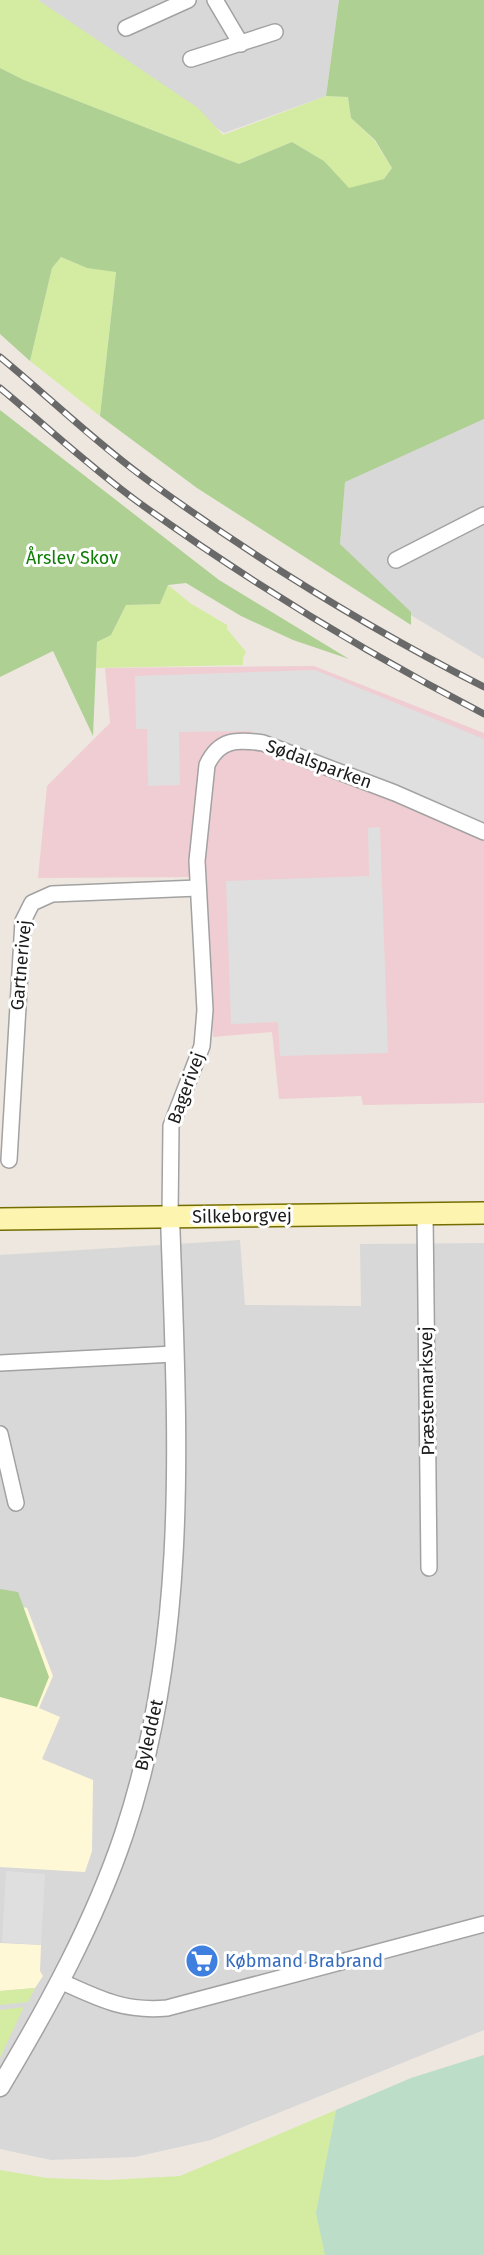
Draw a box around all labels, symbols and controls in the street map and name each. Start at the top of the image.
park label: Årslev Skov [26,546,118,569]
street label: Sødalsparken [263,735,375,793]
street label: Gartnerivej [6,919,36,1011]
street label: Bagerivej [163,1049,209,1127]
street label: Silkeborgvej [192,1204,292,1228]
street label: Præstemarksvej [415,1326,439,1456]
street label: Byleddet [130,1697,168,1773]
supermarket icon: Købmand Brabrand [184,1943,220,1979]
place label: Købmand Brabrand [225,1950,383,1972]

